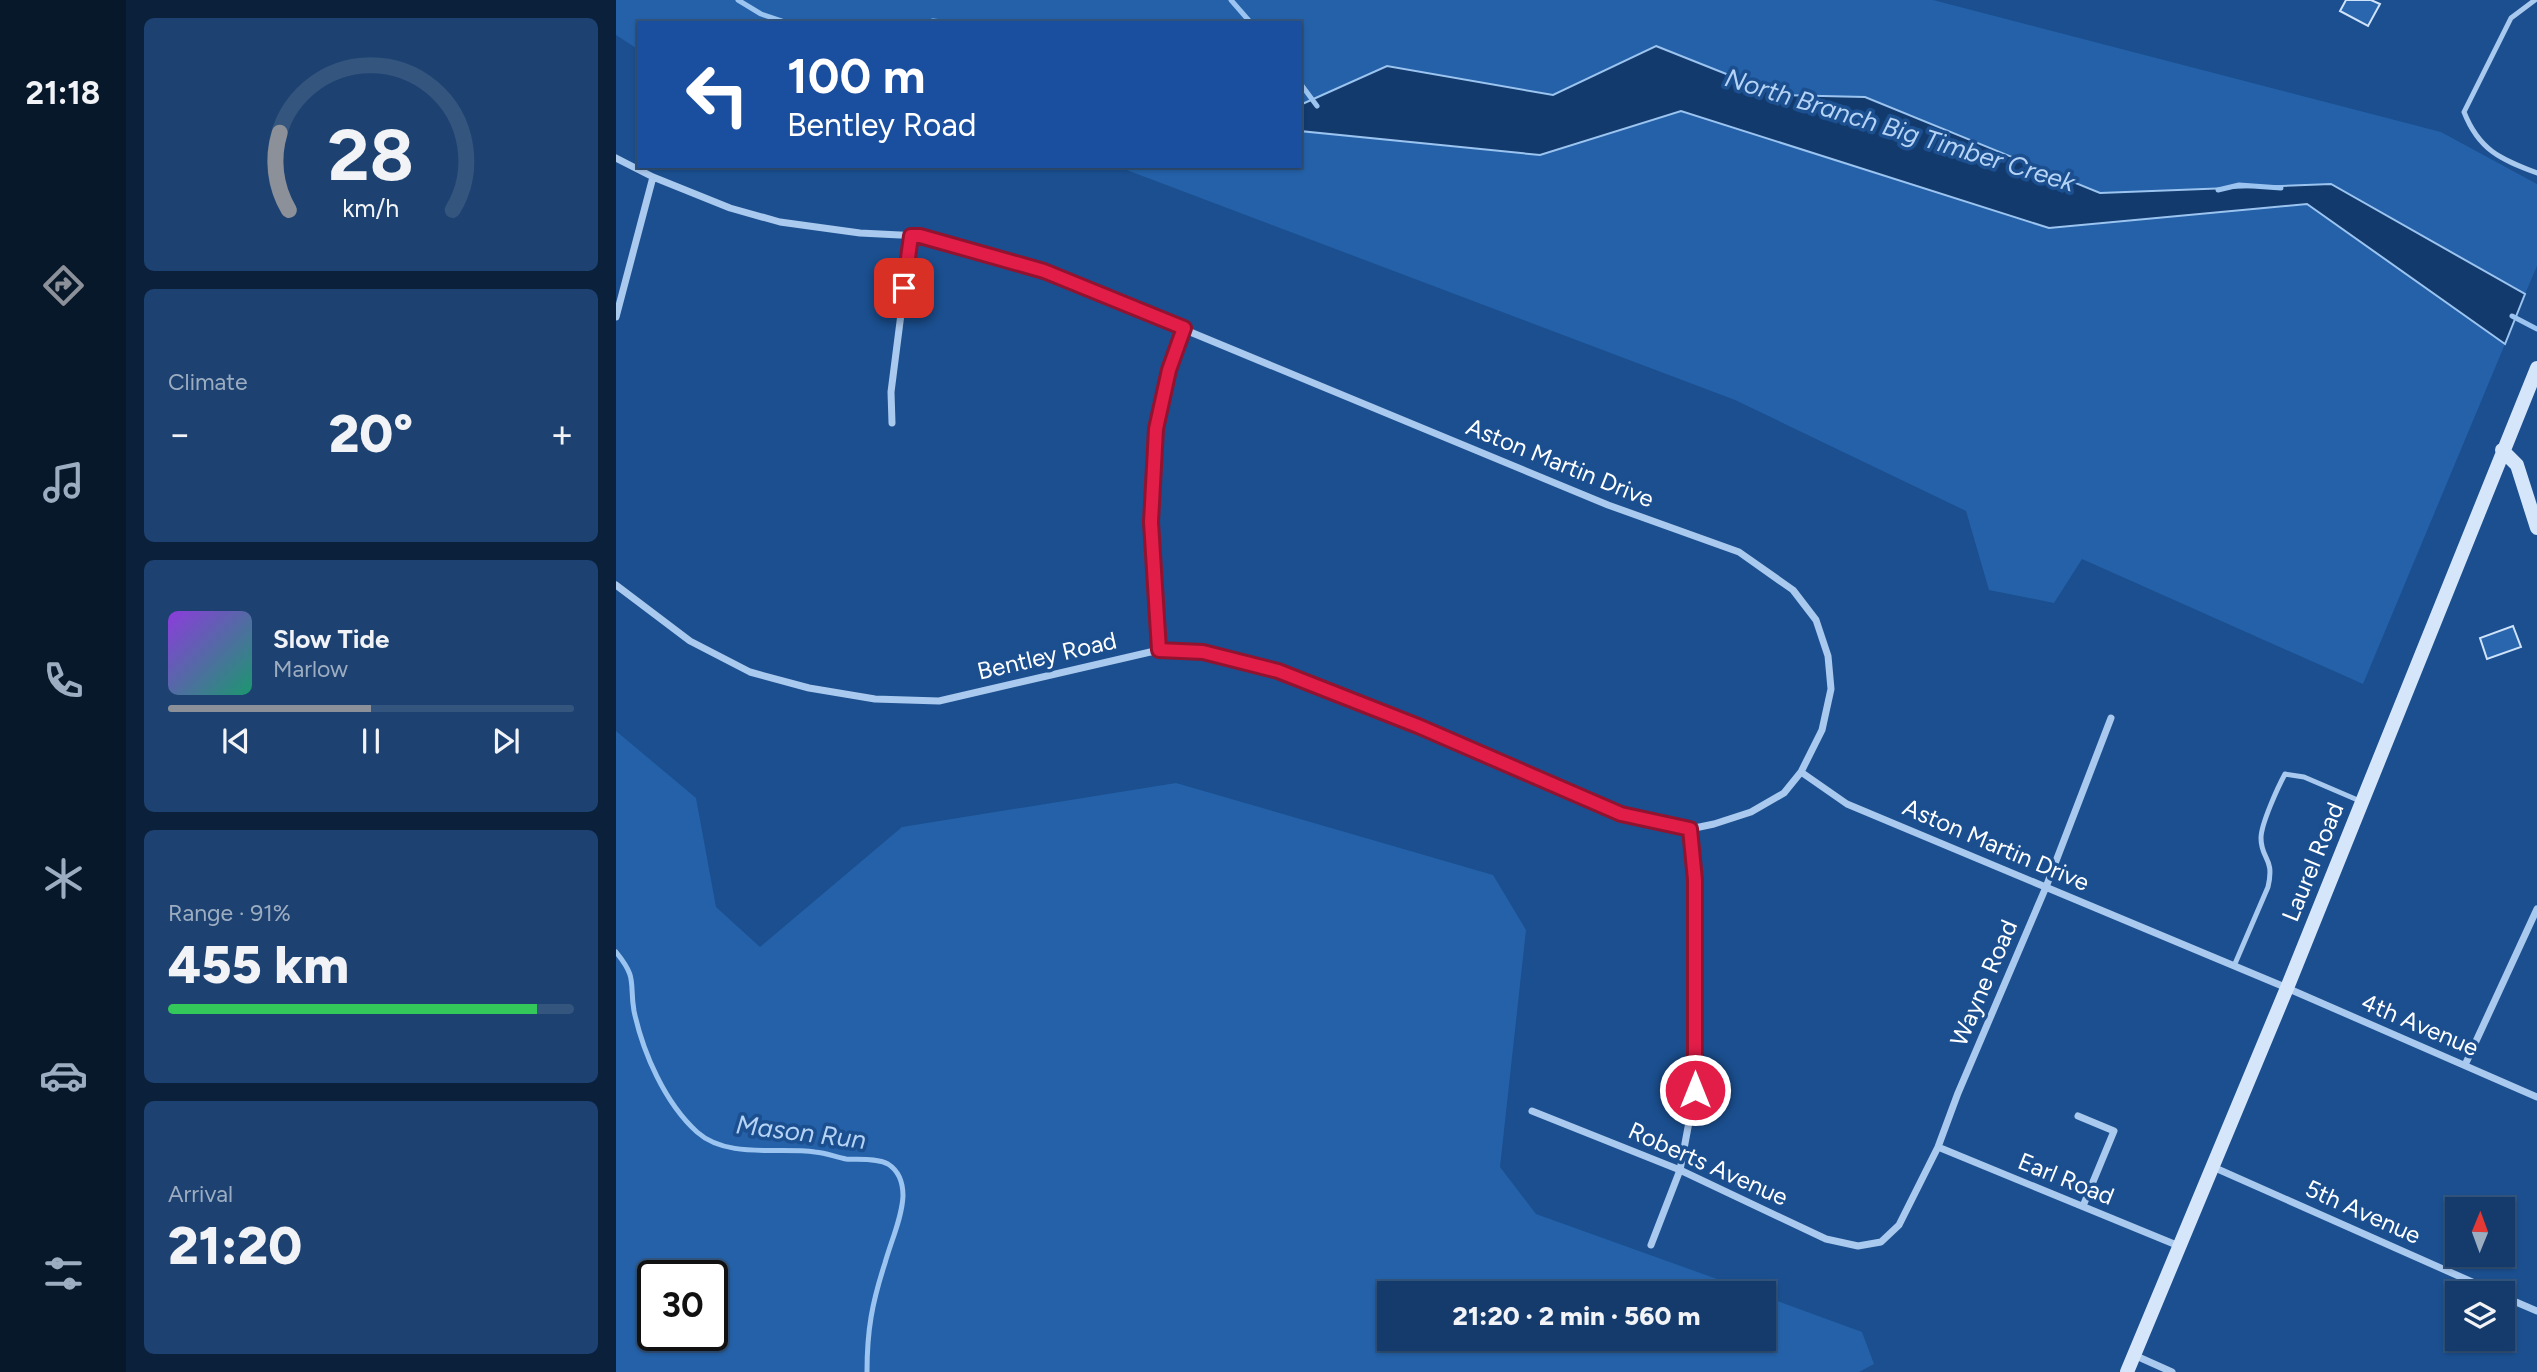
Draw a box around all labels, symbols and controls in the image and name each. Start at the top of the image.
text: 100 m [787,46,926,105]
icon: left [672,49,763,140]
water label: North Branch Big Timber Creek [1721,61,2080,199]
text: 21:18 [26,74,100,112]
text: Bentley Road [787,106,976,144]
text: 28 [328,112,414,199]
text: km/h [342,193,400,223]
pin [874,258,934,318]
icon: directions [39,261,88,310]
icon: arrive [885,269,923,307]
text: Climate [168,368,247,396]
text: 20° [329,403,413,465]
text: − [168,411,192,457]
text: + [550,411,574,457]
street label: Aston Martin Drive [1462,412,1658,513]
icon: music [39,458,88,507]
text: Slow Tide [273,623,389,655]
street label: Bentley Road [974,625,1119,686]
text: Marlow [273,655,348,683]
icon: phone [39,656,88,705]
icon: previous [217,722,255,760]
icon: pause [352,722,390,760]
icon: next [487,722,525,760]
street label: Aston Martin Drive [1899,792,2094,897]
street label: Laurel Road [2276,798,2350,926]
icon: climate [39,854,88,903]
text: Range · 91% [168,899,291,927]
street label: Wayne Road [1944,915,2023,1050]
text: 455 km [168,934,349,996]
street label: 4th Avenue [2357,987,2483,1062]
icon: car [39,1051,88,1100]
position arrow [1658,1053,1732,1127]
water label: Mason Run [734,1108,868,1156]
street label: Roberts Avenue [1624,1115,1792,1212]
street label: Earl Road [2014,1146,2118,1211]
street label: 5th Avenue [2301,1173,2425,1250]
text: Arrival [168,1180,233,1208]
north arrow [2445,1197,2515,1267]
map controls [2445,1197,2515,1351]
text: 21:20 [168,1215,302,1277]
icon: filters [39,1249,88,1298]
speed limit sign: 30 [637,1260,728,1351]
button: layers [2445,1281,2515,1351]
text: 21:20 · 2 min · 560 m [1453,1300,1700,1332]

